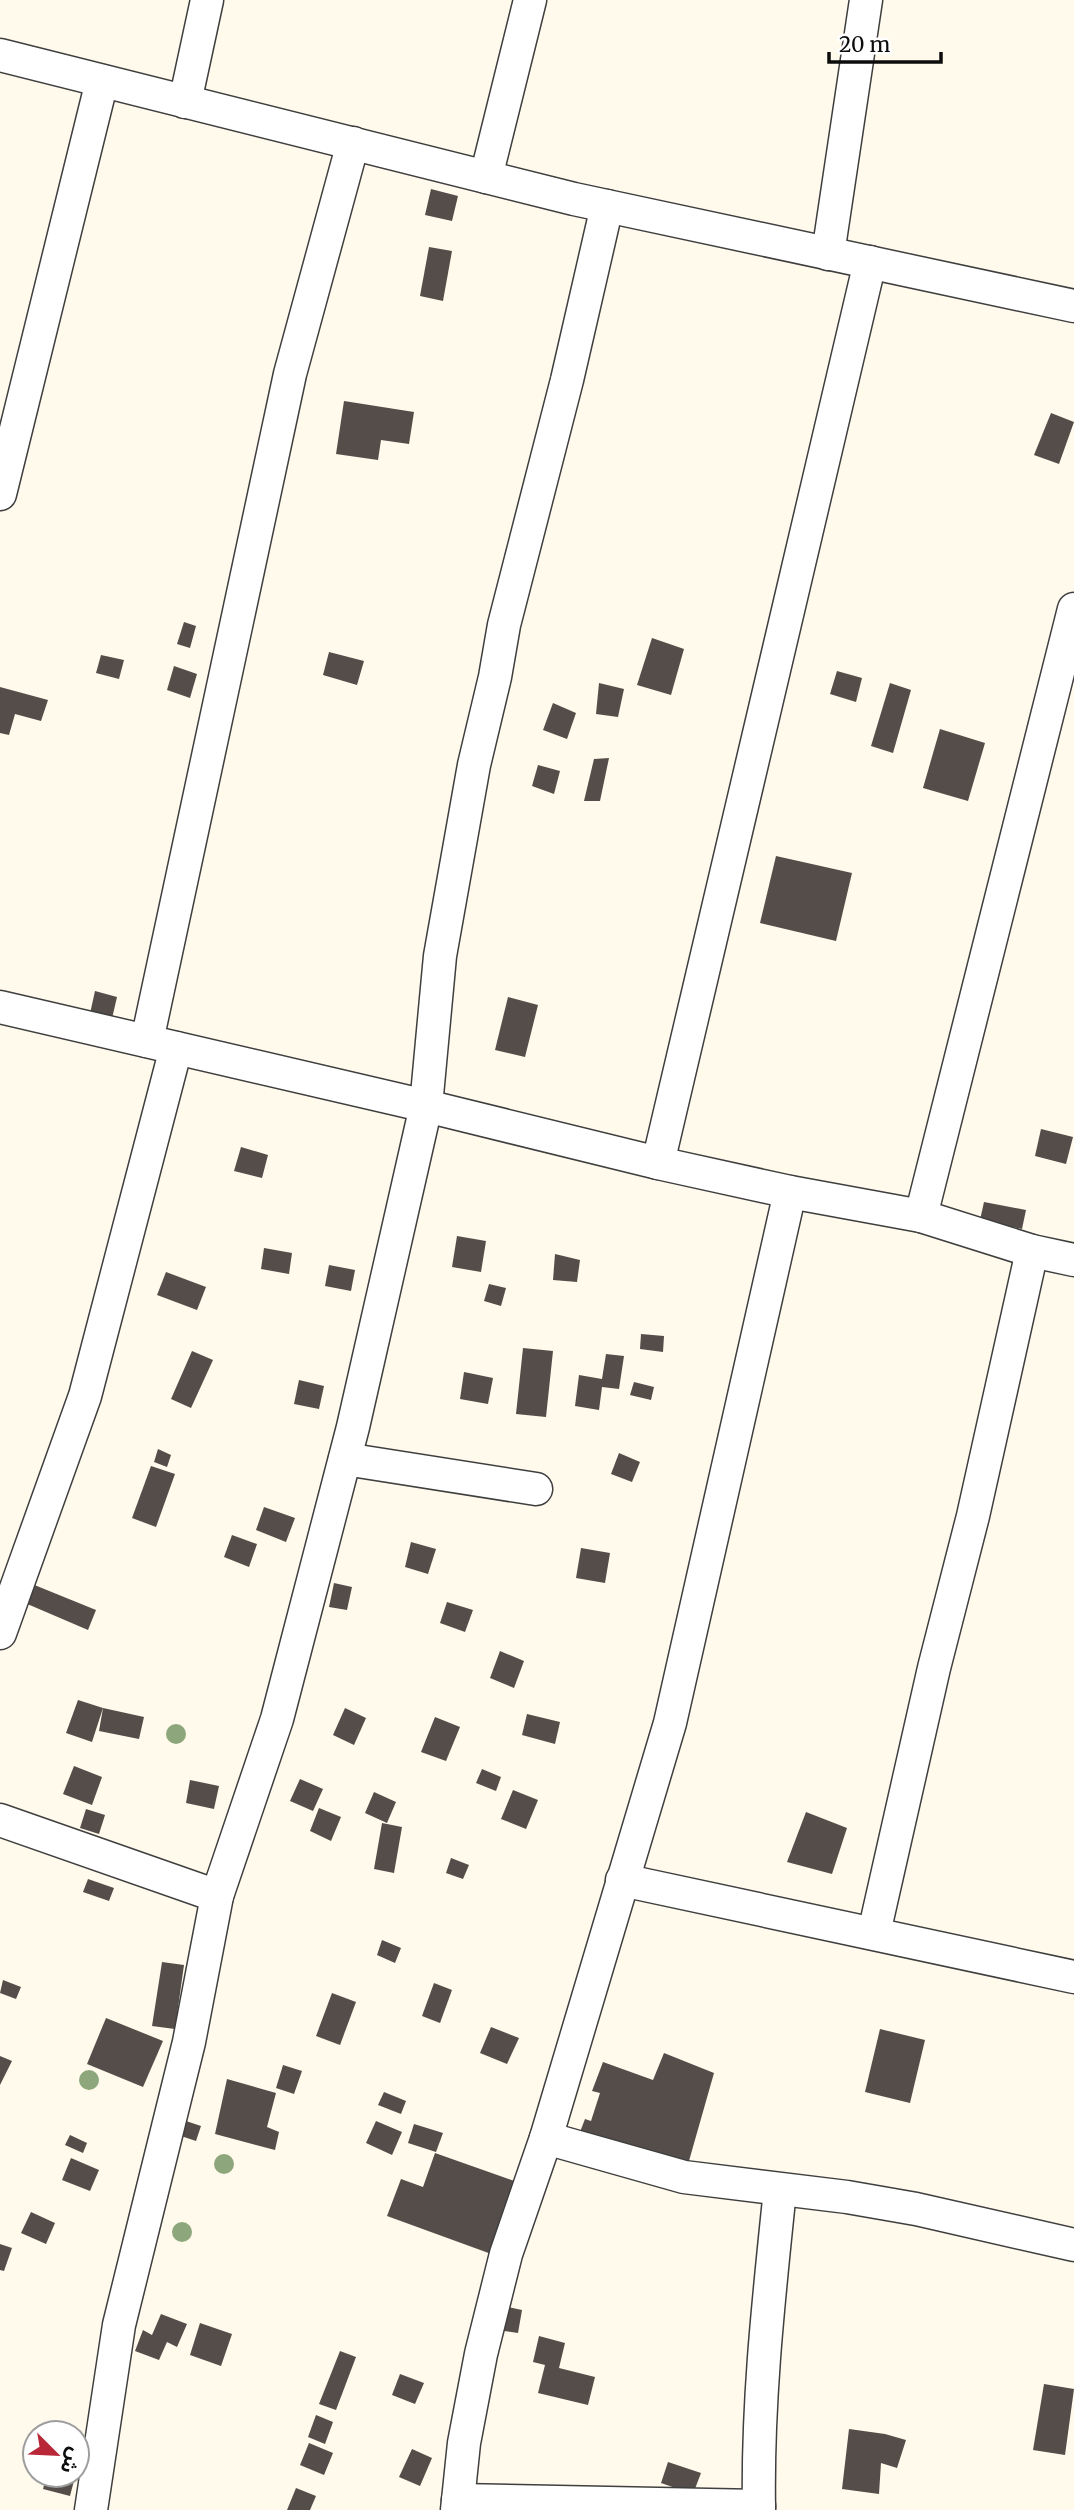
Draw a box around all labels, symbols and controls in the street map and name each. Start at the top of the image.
scale bar [829,21,941,65]
text: 20 m [839,31,891,58]
north arrow [21,2419,91,2489]
text: ش [55,2444,88,2478]

